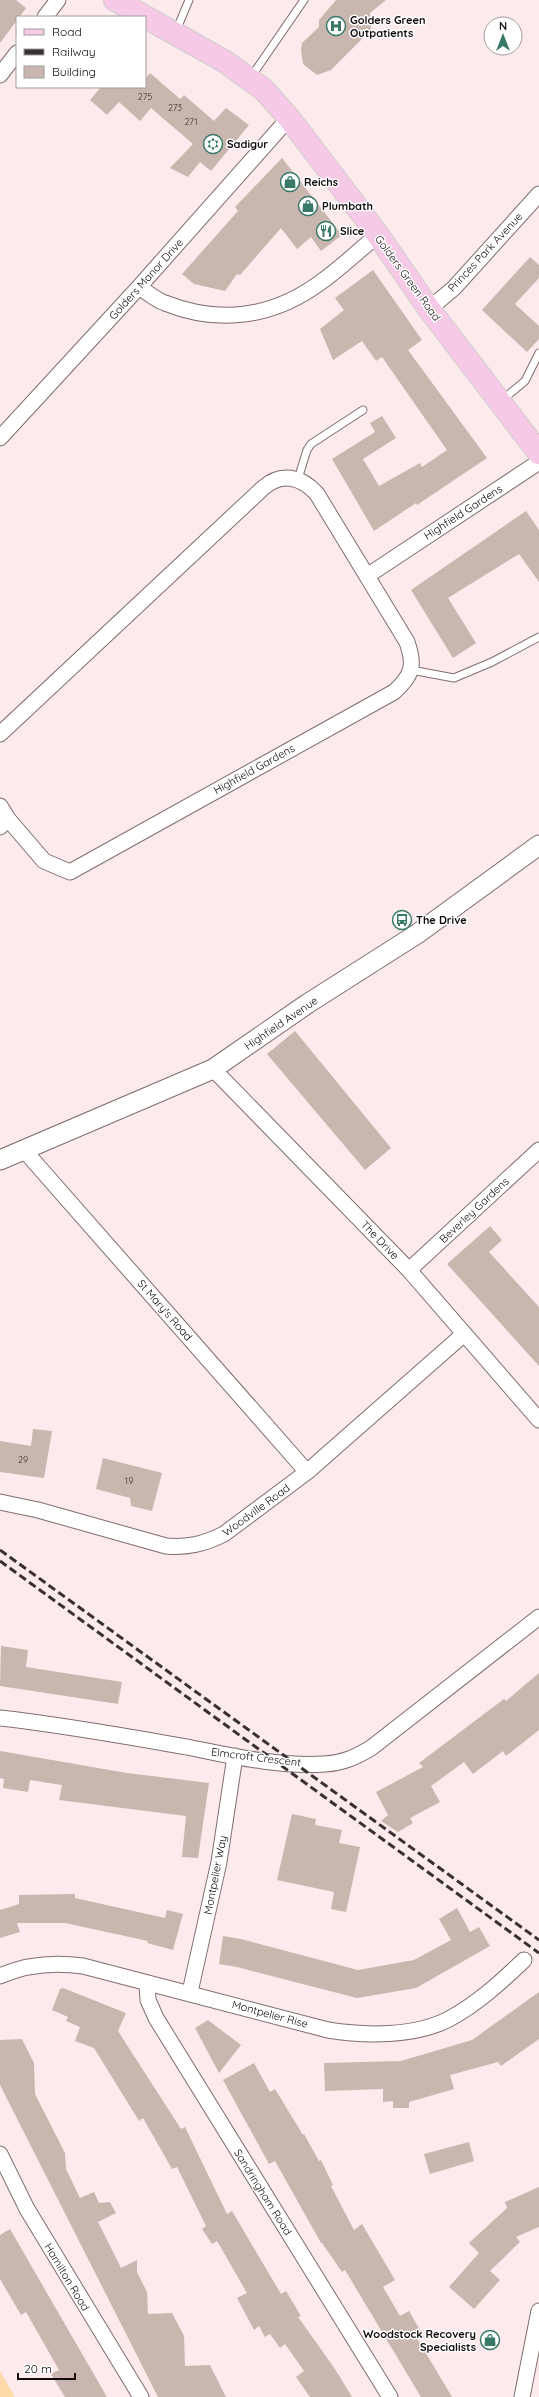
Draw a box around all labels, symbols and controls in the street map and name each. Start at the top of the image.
place label: Golders Green Outpatients [350,13,426,40]
hospital icon: Golders Green Outpatients [325,15,347,37]
legend [16,16,146,88]
north arrow [483,16,523,56]
text: N [499,19,507,33]
text: Road [52,24,82,39]
text: Railway [52,44,96,59]
text: Building [52,64,96,79]
house number: 275 [138,91,152,102]
house number: 273 [168,102,182,113]
house number: 271 [184,116,198,127]
synagogue icon: Sadigur [202,133,224,155]
place label: Sadigur [227,137,268,151]
shop icon: Reichs [279,171,301,193]
place label: Reichs [304,175,338,189]
shop icon: Plumbath [297,195,319,217]
place label: Plumbath [322,199,373,213]
street label: Princes Park Avenue [445,209,525,295]
restaurant icon: Slice [315,220,337,242]
place label: Slice [340,224,365,238]
street label: Golders Green Road [372,232,444,324]
street label: Golders Manor Drive [106,235,186,323]
street label: Highfield Gardens [421,481,505,543]
street label: Highfield Gardens [211,741,297,797]
bus stop icon: The Drive [391,909,413,931]
place label: The Drive [416,913,467,927]
street label: Highfield Avenue [242,993,320,1053]
street label: Beverley Gardens [436,1174,512,1246]
street label: The Drive [358,1218,402,1262]
street label: St Mary's Road [135,1276,195,1344]
house number: 29 [18,1454,28,1465]
house number: 19 [125,1475,133,1486]
street label: Woodville Road [220,1481,292,1539]
street label: Elmcroft Crescent [210,1745,302,1769]
street label: Montpelier Way [200,1834,230,1916]
street label: Montpelier Rise [230,1997,310,2031]
street label: Sandringham Road [231,2146,295,2238]
street label: Hamilton Road [41,2241,93,2313]
place label: Woodstock Recovery Specialists [363,2327,476,2354]
shop icon: Woodstock Recovery Specialists [479,2329,501,2351]
scale bar [18,2355,75,2381]
text: 20 m [24,2361,52,2376]

